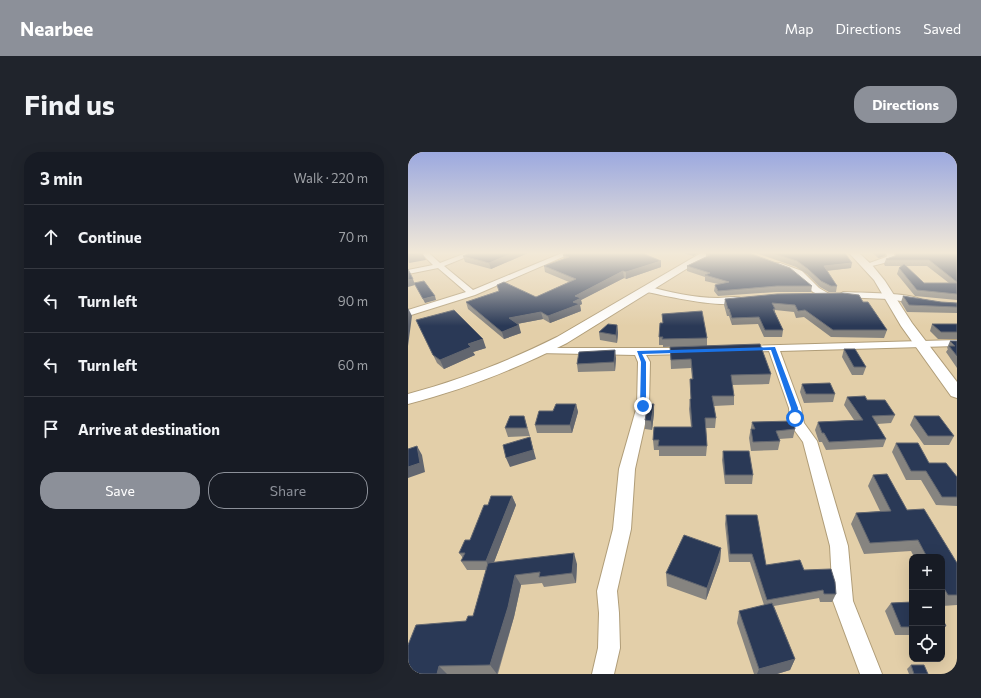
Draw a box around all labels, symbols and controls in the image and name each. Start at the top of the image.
text: Nearbee [20,17,93,40]
text: Map [785,20,814,37]
text: Directions [836,20,901,37]
text: Saved [923,20,961,37]
button: Directions [854,86,957,123]
text: Find us [24,87,115,121]
text: 3 min [40,168,83,189]
text: Walk · 220 m [294,170,368,186]
icon: ahead [40,226,62,248]
text: Continue [78,228,142,246]
text: 70 m [339,229,368,245]
icon: left [40,290,62,312]
text: Turn left [78,292,137,310]
text: 90 m [338,293,368,309]
icon: left [40,354,62,376]
text: Turn left [78,356,137,374]
text: 60 m [338,357,368,373]
route end [634,397,652,415]
route start [786,409,804,427]
icon: arrive [40,418,62,440]
text: Arrive at destination [78,420,220,438]
button: Save [40,472,200,509]
button: Share [208,472,368,509]
map controls [909,554,945,662]
button: + [909,554,945,590]
button: − [909,590,945,626]
button: locate [909,626,945,662]

